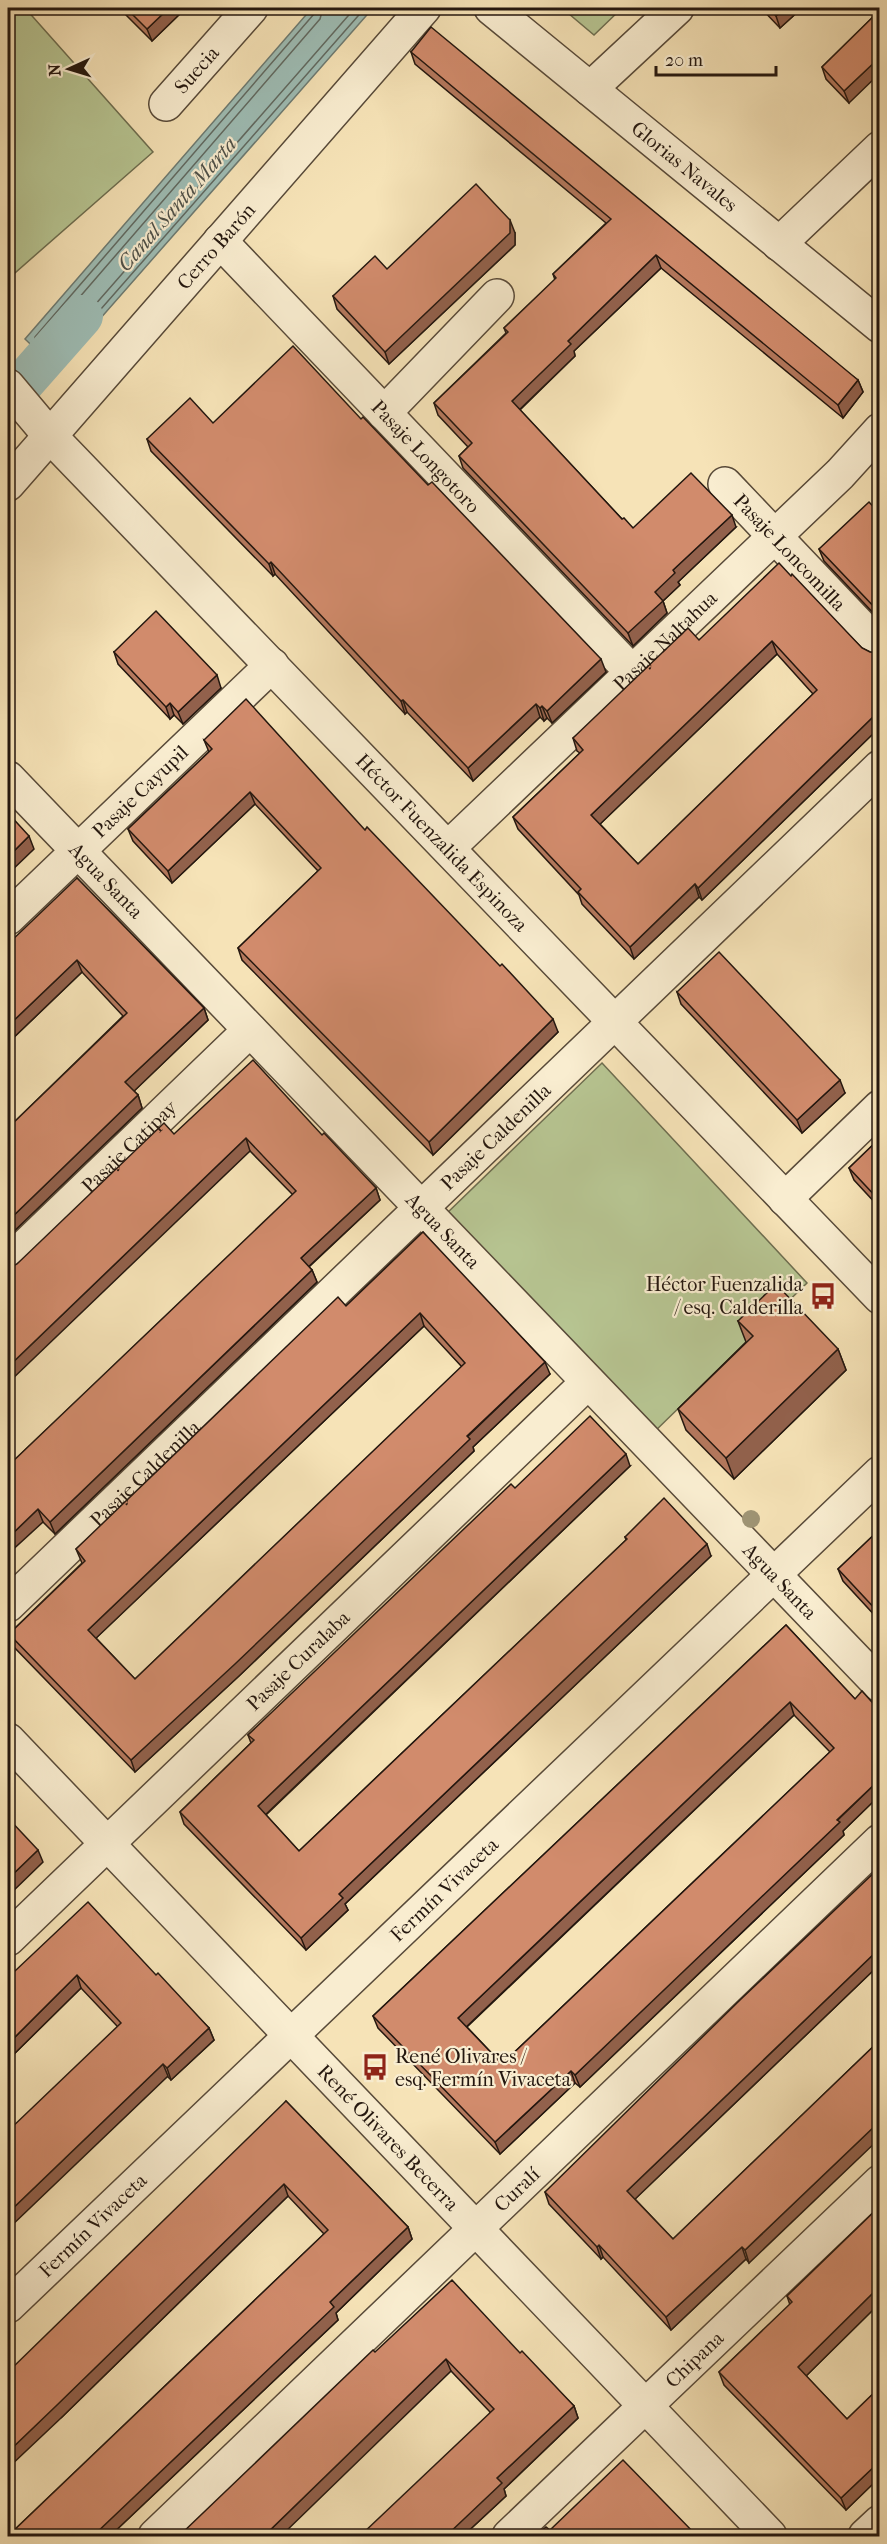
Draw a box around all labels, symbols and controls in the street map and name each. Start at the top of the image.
north arrow [39,39,99,99]
scale bar [656,39,776,77]
street label: Suecia [170,41,224,98]
text: 20 m [665,50,703,71]
text: N [45,62,64,77]
street label: Glorias Navales [626,116,742,217]
water label: Canal Santa Marta [112,132,242,276]
street label: Cerro Barón [172,198,260,294]
street label: Pasaje Longotoro [366,396,485,518]
street label: Pasaje Loncomilla [729,489,851,616]
street label: Pasaje Naltahua [609,586,722,696]
street label: Pasaje Cayupil [88,740,193,843]
street label: Héctor Fuenzalida Espinoza [351,749,533,937]
street label: Agua Santa [64,837,148,924]
street label: Pasaje Caldenilla [436,1078,556,1195]
street label: Pasaje Catipay [77,1095,183,1198]
street label: Agua Santa [401,1188,485,1274]
place label: Héctor Fuenzalida / esq. Calderilla [646,1273,804,1319]
bus stop icon: Héctor Fuenzalida / esq. Calderilla [808,1281,838,1311]
street label: Pasaje Caldenilla [86,1415,206,1532]
street label: Agua Santa [737,1538,822,1625]
street label: Pasaje Curalaba [242,1606,355,1716]
street label: Fermín Vivaceta [386,1833,504,1947]
place label: René Olivares / esq. Fermín Vivaceta [395,2045,572,2091]
bus stop icon: René Olivares / esq. Fermín Vivaceta [360,2052,390,2082]
street label: René Olivares Becerra [313,2060,464,2216]
street label: Curalí [490,2162,545,2217]
street label: Fermín Vivaceta [34,2168,152,2282]
street label: Chipana [661,2326,729,2393]

